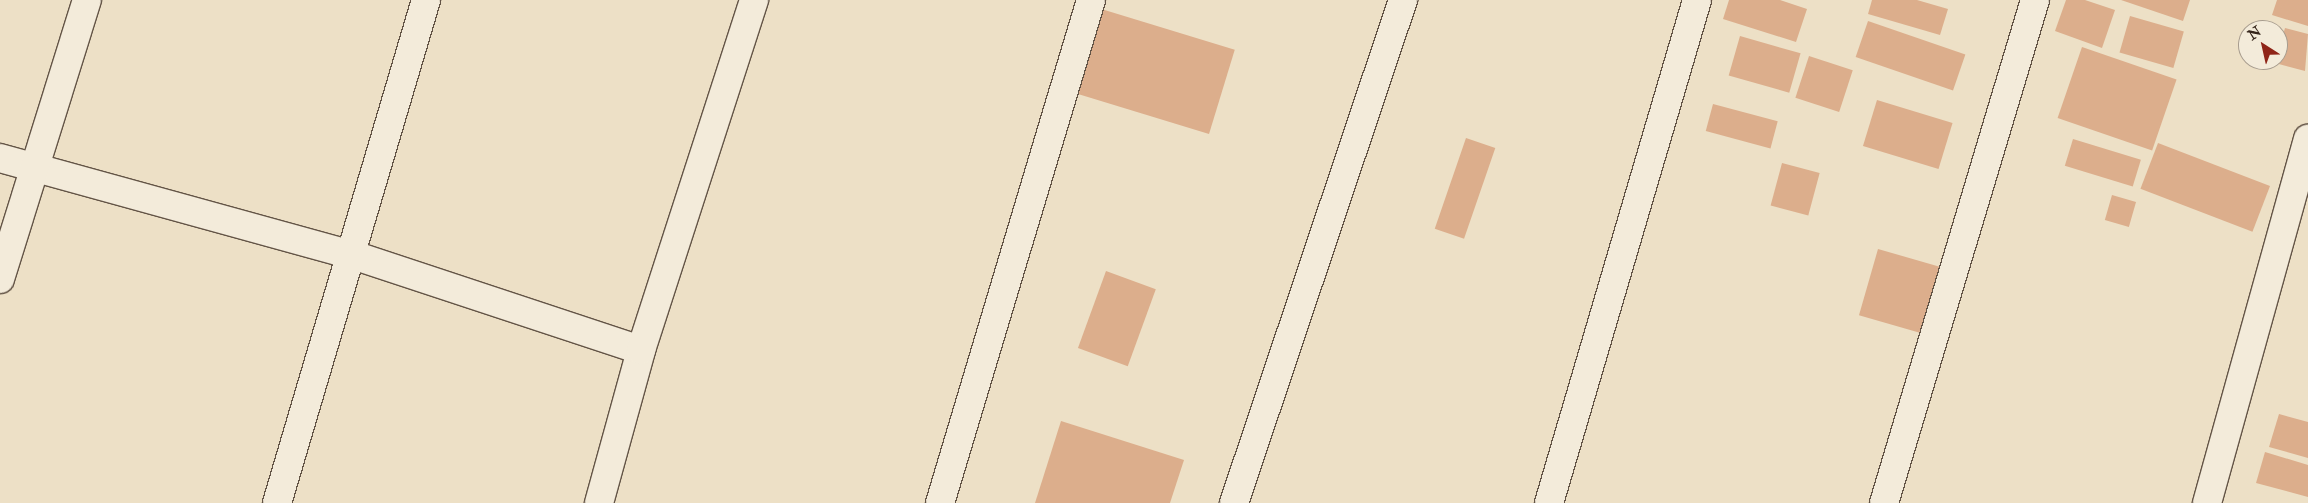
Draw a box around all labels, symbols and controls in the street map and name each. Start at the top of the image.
north arrow [2238,20,2288,70]
text: N [2245,23,2265,44]

